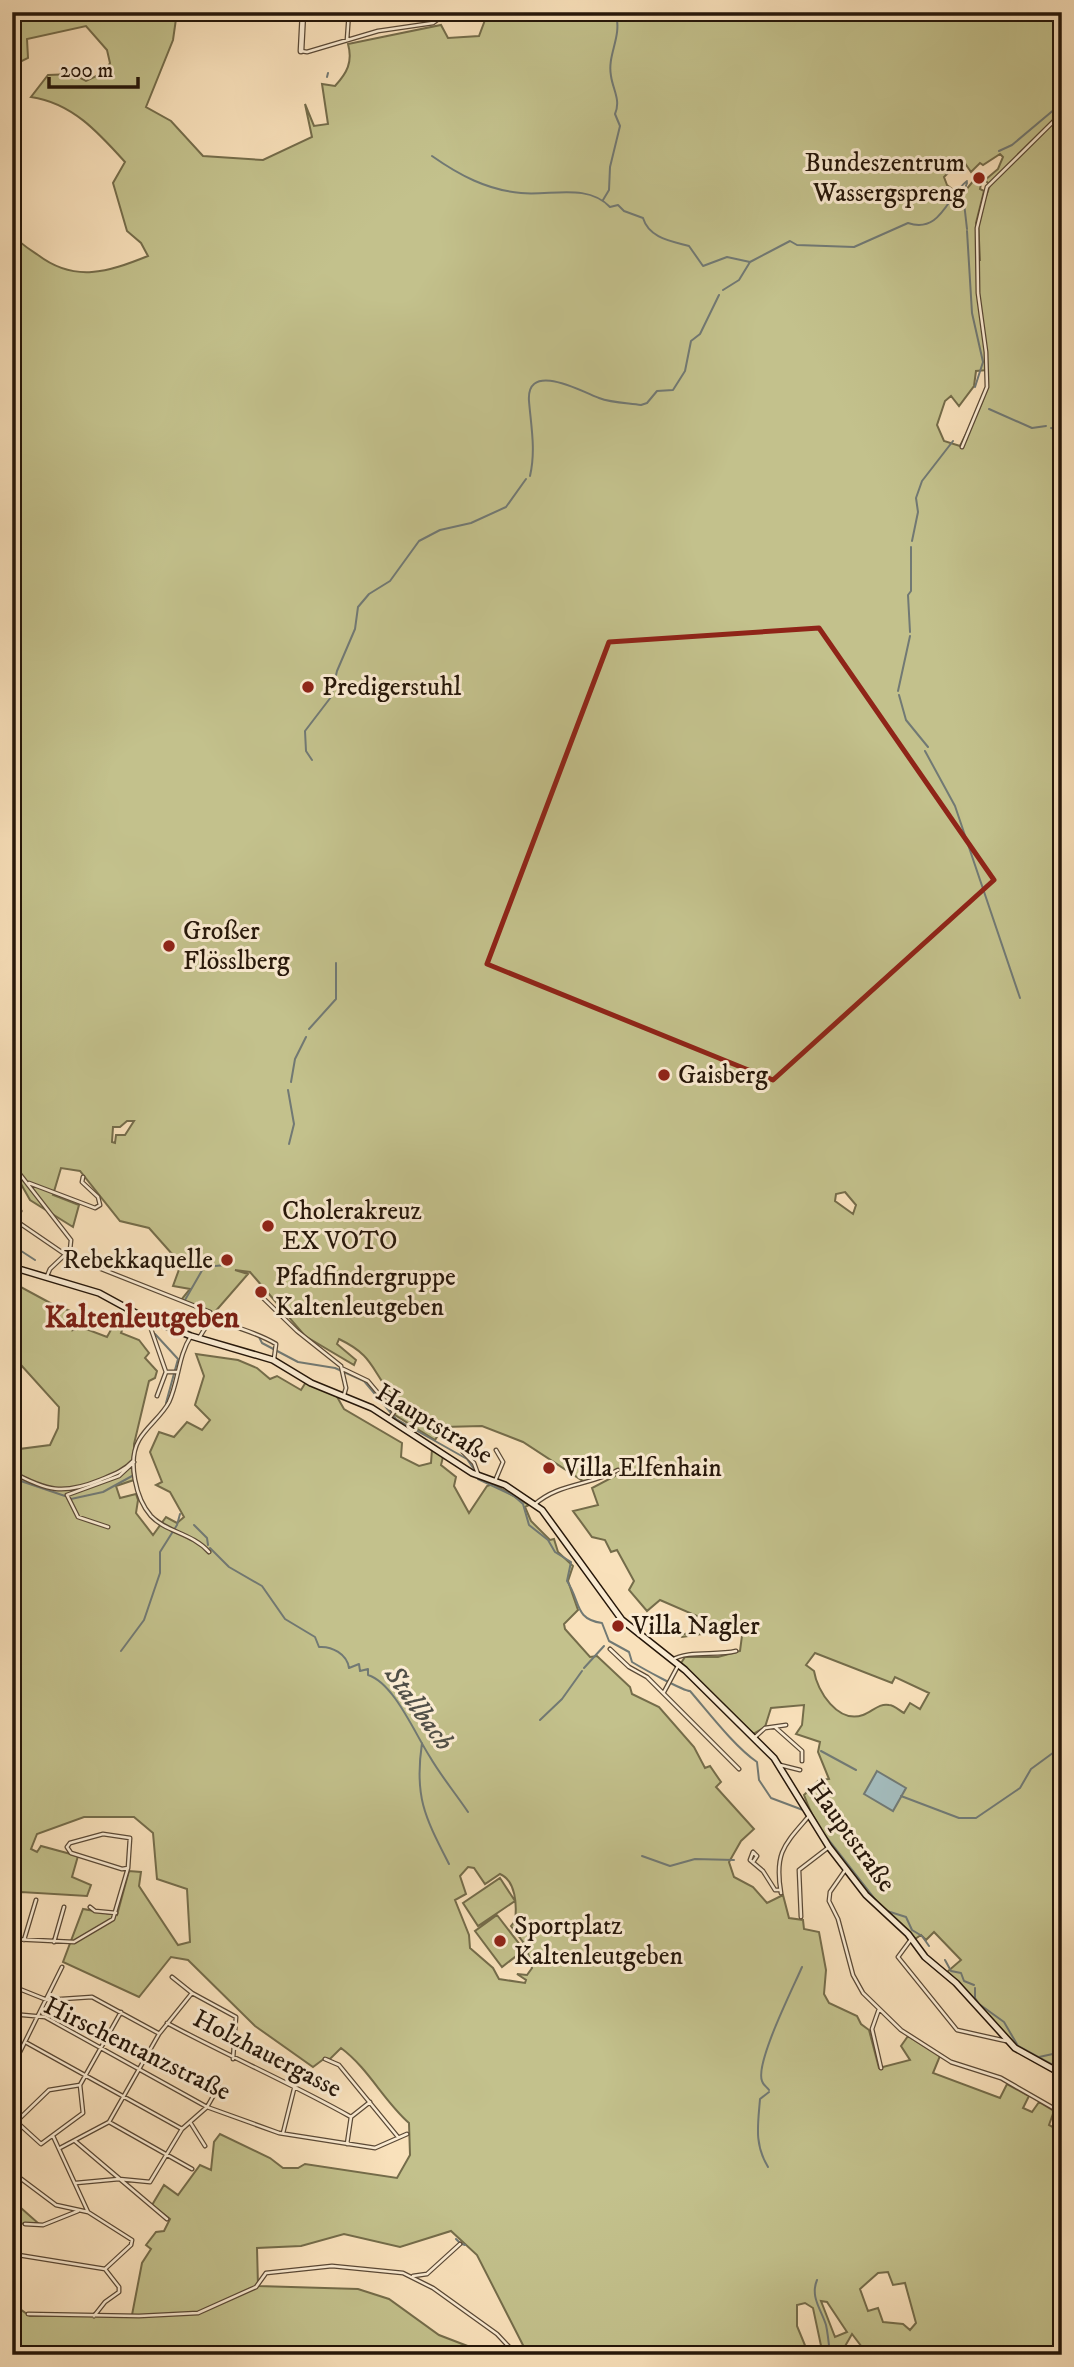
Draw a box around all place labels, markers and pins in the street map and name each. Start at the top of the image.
place label: Bundeszentrum Wassergspreng [804,147,965,210]
marker: Bundeszentrum Wassergspreng [971,170,987,186]
place label: Predigerstuhl [322,671,462,704]
marker: Predigerstuhl [300,679,316,695]
place label: Großer Flösslberg [183,915,290,978]
marker: Großer Flösslberg [161,938,177,954]
place label: Gaisberg [678,1059,768,1092]
marker: Gaisberg [656,1067,672,1083]
place label: Cholerakreuz EX VOTO [282,1195,422,1258]
marker: Cholerakreuz EX VOTO [260,1218,276,1234]
place label: Rebekkaquelle [63,1244,213,1277]
marker: Rebekkaquelle [219,1252,235,1268]
place label: Pfadfindergruppe Kaltenleutgeben [275,1261,456,1324]
marker: Pfadfindergruppe Kaltenleutgeben [253,1284,269,1300]
place label: Villa Elfenhain [562,1452,722,1485]
marker: Villa Elfenhain [541,1460,557,1476]
place label: Villa Nagler [631,1610,760,1643]
marker: Villa Nagler [610,1618,626,1634]
place label: Sportplatz Kaltenleutgeben [514,1910,683,1973]
marker: Sportplatz Kaltenleutgeben [492,1933,508,1949]

